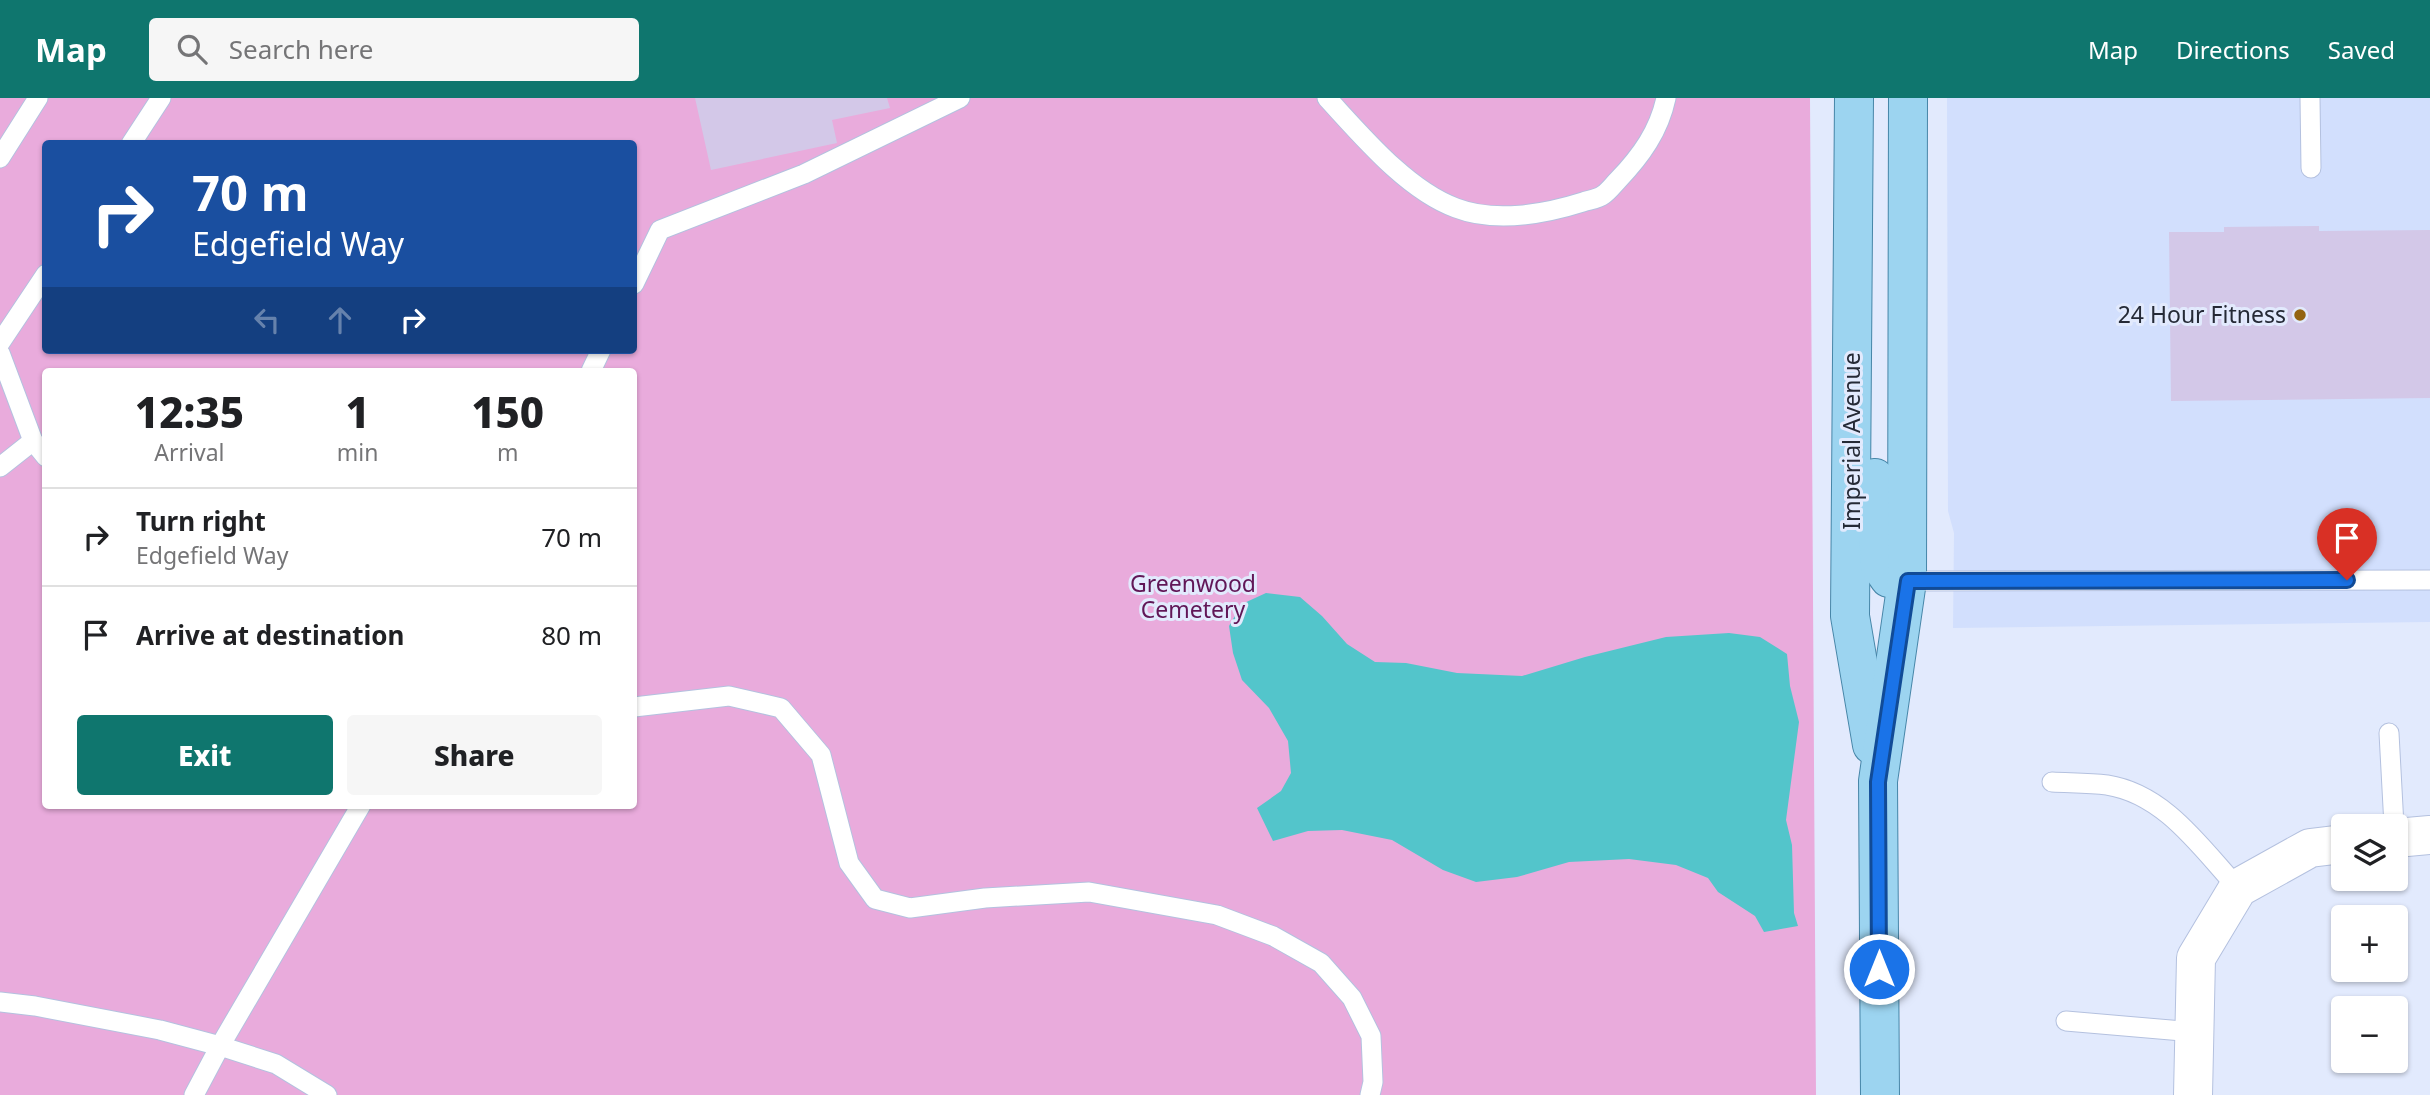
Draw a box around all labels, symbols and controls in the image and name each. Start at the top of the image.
search box [149,18,639,81]
text: Map [35,27,107,72]
icon: search [173,30,211,68]
text: Search here [229,31,373,67]
text: Map [2088,33,2138,66]
text: Directions [2176,33,2290,66]
text: Saved [2328,33,2395,66]
text: 70 m [192,159,309,225]
icon: right [77,168,168,259]
text: Edgefield Way [192,222,404,265]
place label: 24 Hour Fitness [2118,298,2286,330]
icon: left [248,301,286,339]
icon: ahead [321,301,359,339]
icon: right [394,301,432,339]
marker: 24 Hour Fitness [2292,307,2308,323]
street label: Imperial Avenue [1835,352,1867,530]
text: 12:35 [135,383,244,440]
text: 1 [345,383,370,440]
text: 150 [471,383,544,440]
text: Arrival [154,436,224,468]
text: min [337,436,378,468]
text: m [497,436,518,468]
text: Turn right [136,503,266,539]
pin [2317,508,2377,580]
icon: right [77,518,115,556]
text: 70 m [541,519,602,555]
icon: arrive [2328,519,2366,557]
text: Edgefield Way [136,539,289,571]
park label: Greenwood Cemetery [1130,567,1256,625]
icon: arrive [77,616,115,654]
text: Arrive at destination [136,617,405,653]
text: 80 m [541,617,602,653]
button: Exit [77,715,333,795]
button: Share [347,715,602,795]
map controls [2331,814,2408,1073]
button: layers [2331,814,2408,891]
button: + [2331,905,2408,982]
position arrow [1842,932,1916,1006]
button: − [2331,996,2408,1073]

